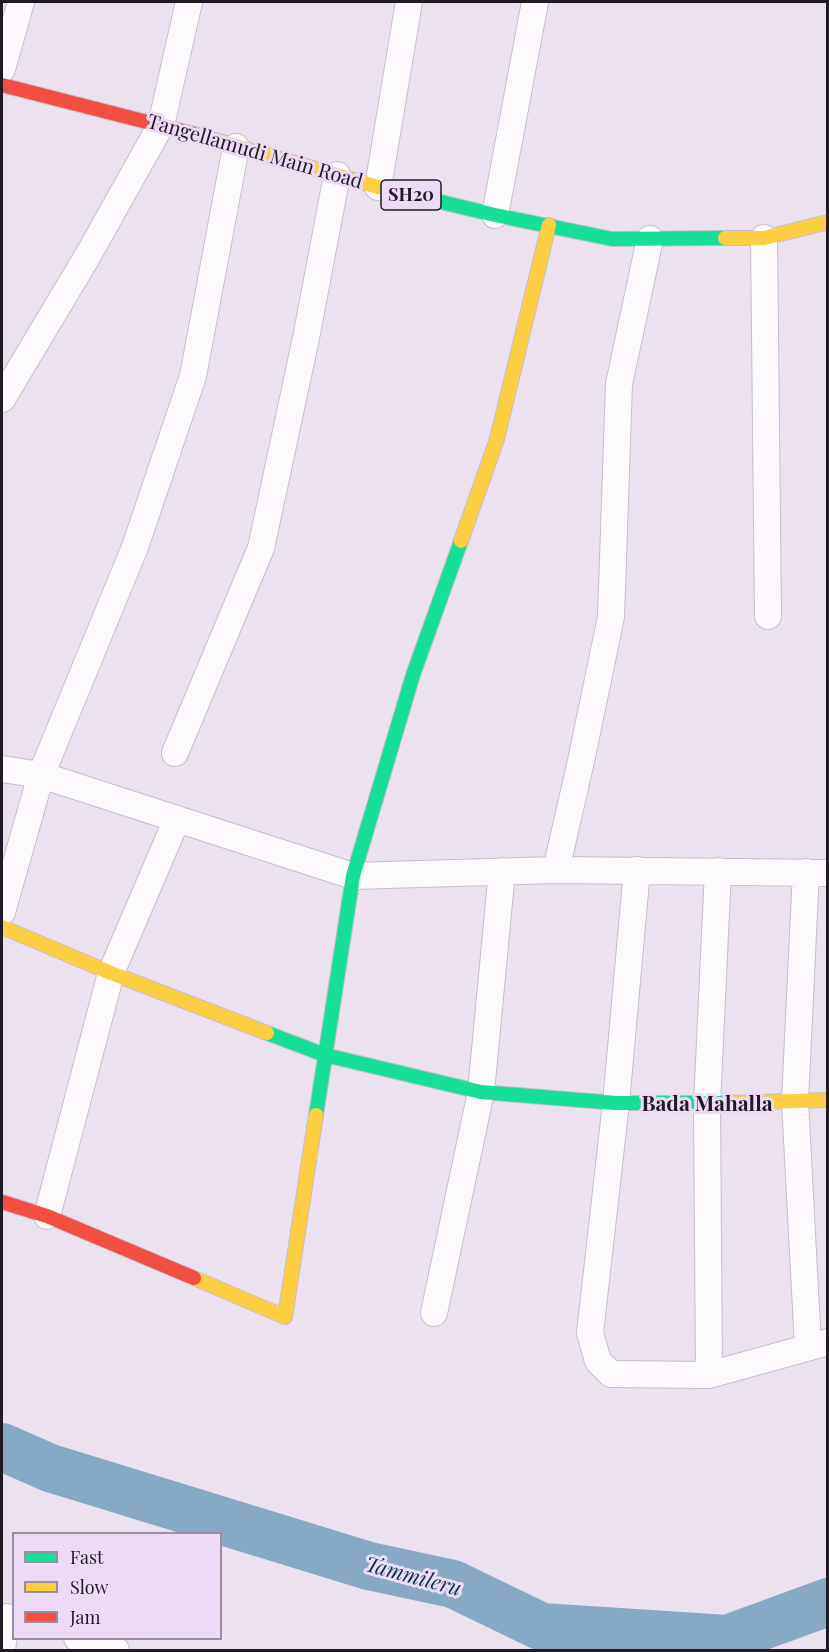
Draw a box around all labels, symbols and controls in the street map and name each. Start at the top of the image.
street label: Tangellamudi Main Road [144,110,366,194]
road number: SH20 [381,180,441,210]
district label: Bada Mahalla [641,1091,773,1117]
legend [12,1532,222,1640]
text: Fast [70,1545,103,1569]
water label: Tammileru [362,1552,464,1602]
text: Slow [70,1575,108,1599]
text: Jam [70,1605,100,1629]

